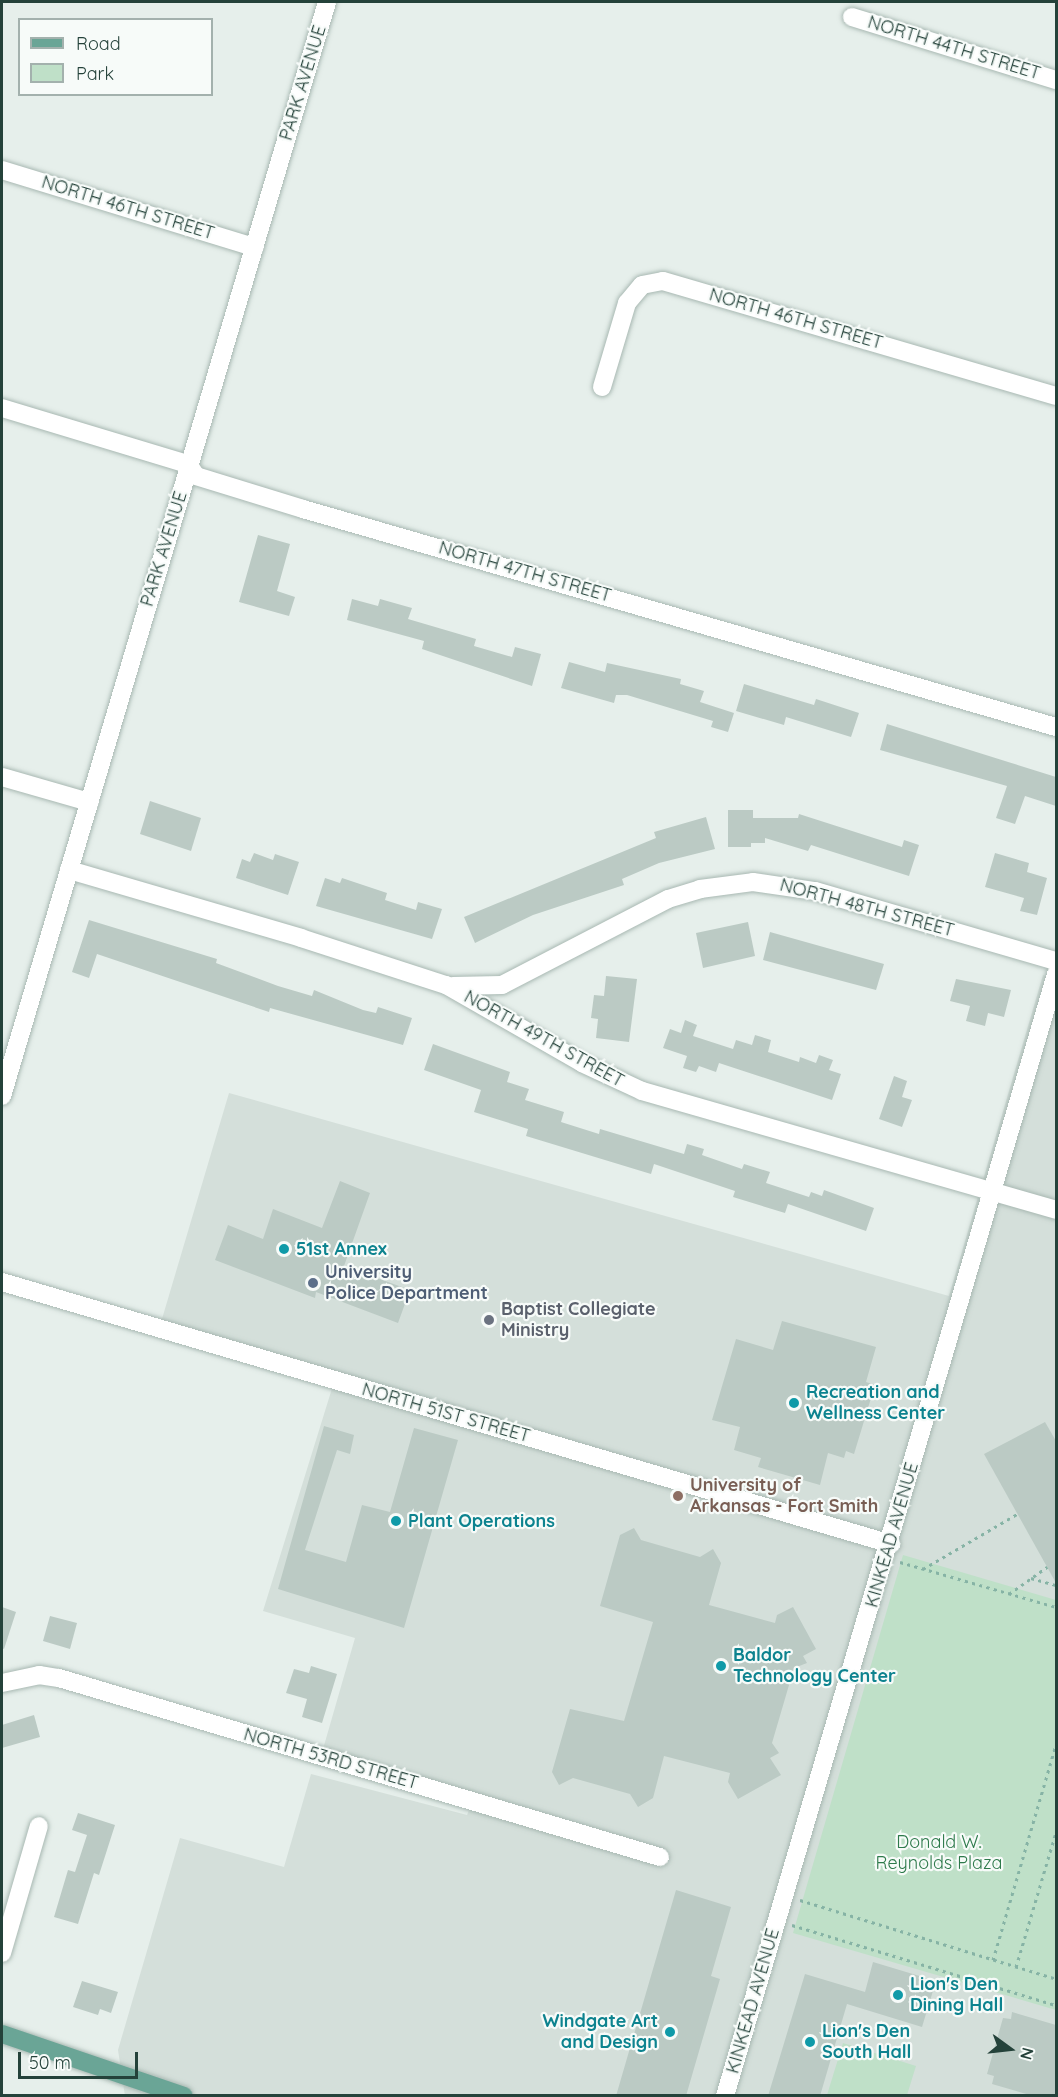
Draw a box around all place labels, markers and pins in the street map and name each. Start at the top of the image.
place label: 51st Annex [296,1238,387,1260]
marker: 51st Annex [277,1242,291,1256]
place label: University Police Department [325,1262,488,1304]
marker: University Police Department [306,1276,320,1290]
place label: Baptist Collegiate Ministry [501,1299,656,1342]
marker: Baptist Collegiate Ministry [482,1313,496,1327]
place label: Recreation and Wellness Center [806,1382,945,1424]
marker: Recreation and Wellness Center [787,1396,801,1410]
place label: University of Arkansas - Fort Smith [690,1475,878,1518]
marker: University of Arkansas - Fort Smith [671,1489,685,1503]
place label: Plant Operations [408,1510,555,1532]
marker: Plant Operations [389,1514,403,1528]
place label: Baldor Technology Center [733,1645,896,1688]
marker: Baldor Technology Center [714,1659,728,1673]
place label: Lion's Den Dining Hall [910,1974,1003,2016]
marker: Lion's Den Dining Hall [891,1988,905,2002]
place label: Windgate Art and Design [542,2011,658,2054]
place label: Lion's Den South Hall [822,2021,911,2064]
marker: Windgate Art and Design [663,2025,677,2039]
marker: Lion's Den South Hall [803,2035,817,2049]

